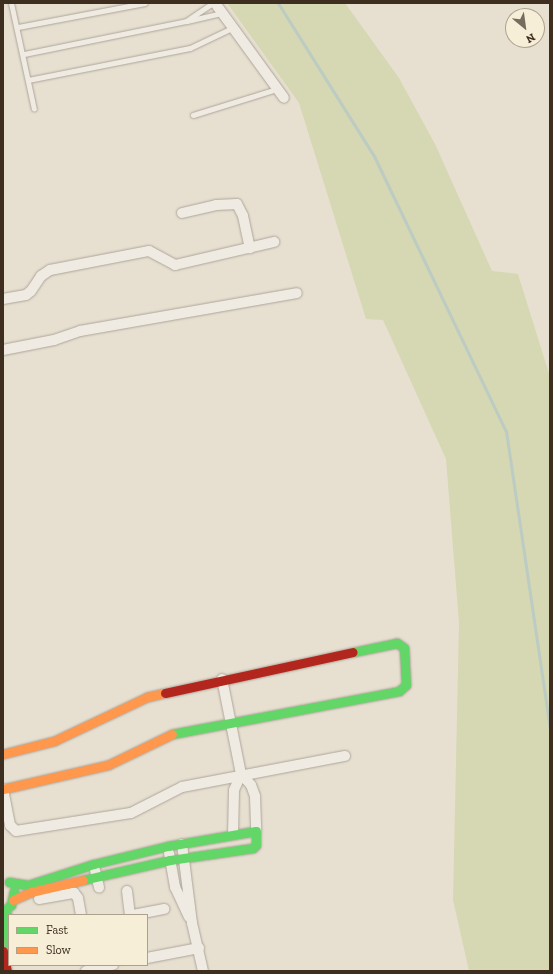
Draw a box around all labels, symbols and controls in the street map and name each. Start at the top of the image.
north arrow [505,8,545,48]
text: N [524,30,537,46]
legend [8,914,148,966]
text: Fast [46,923,68,937]
text: Slow [46,943,71,957]

